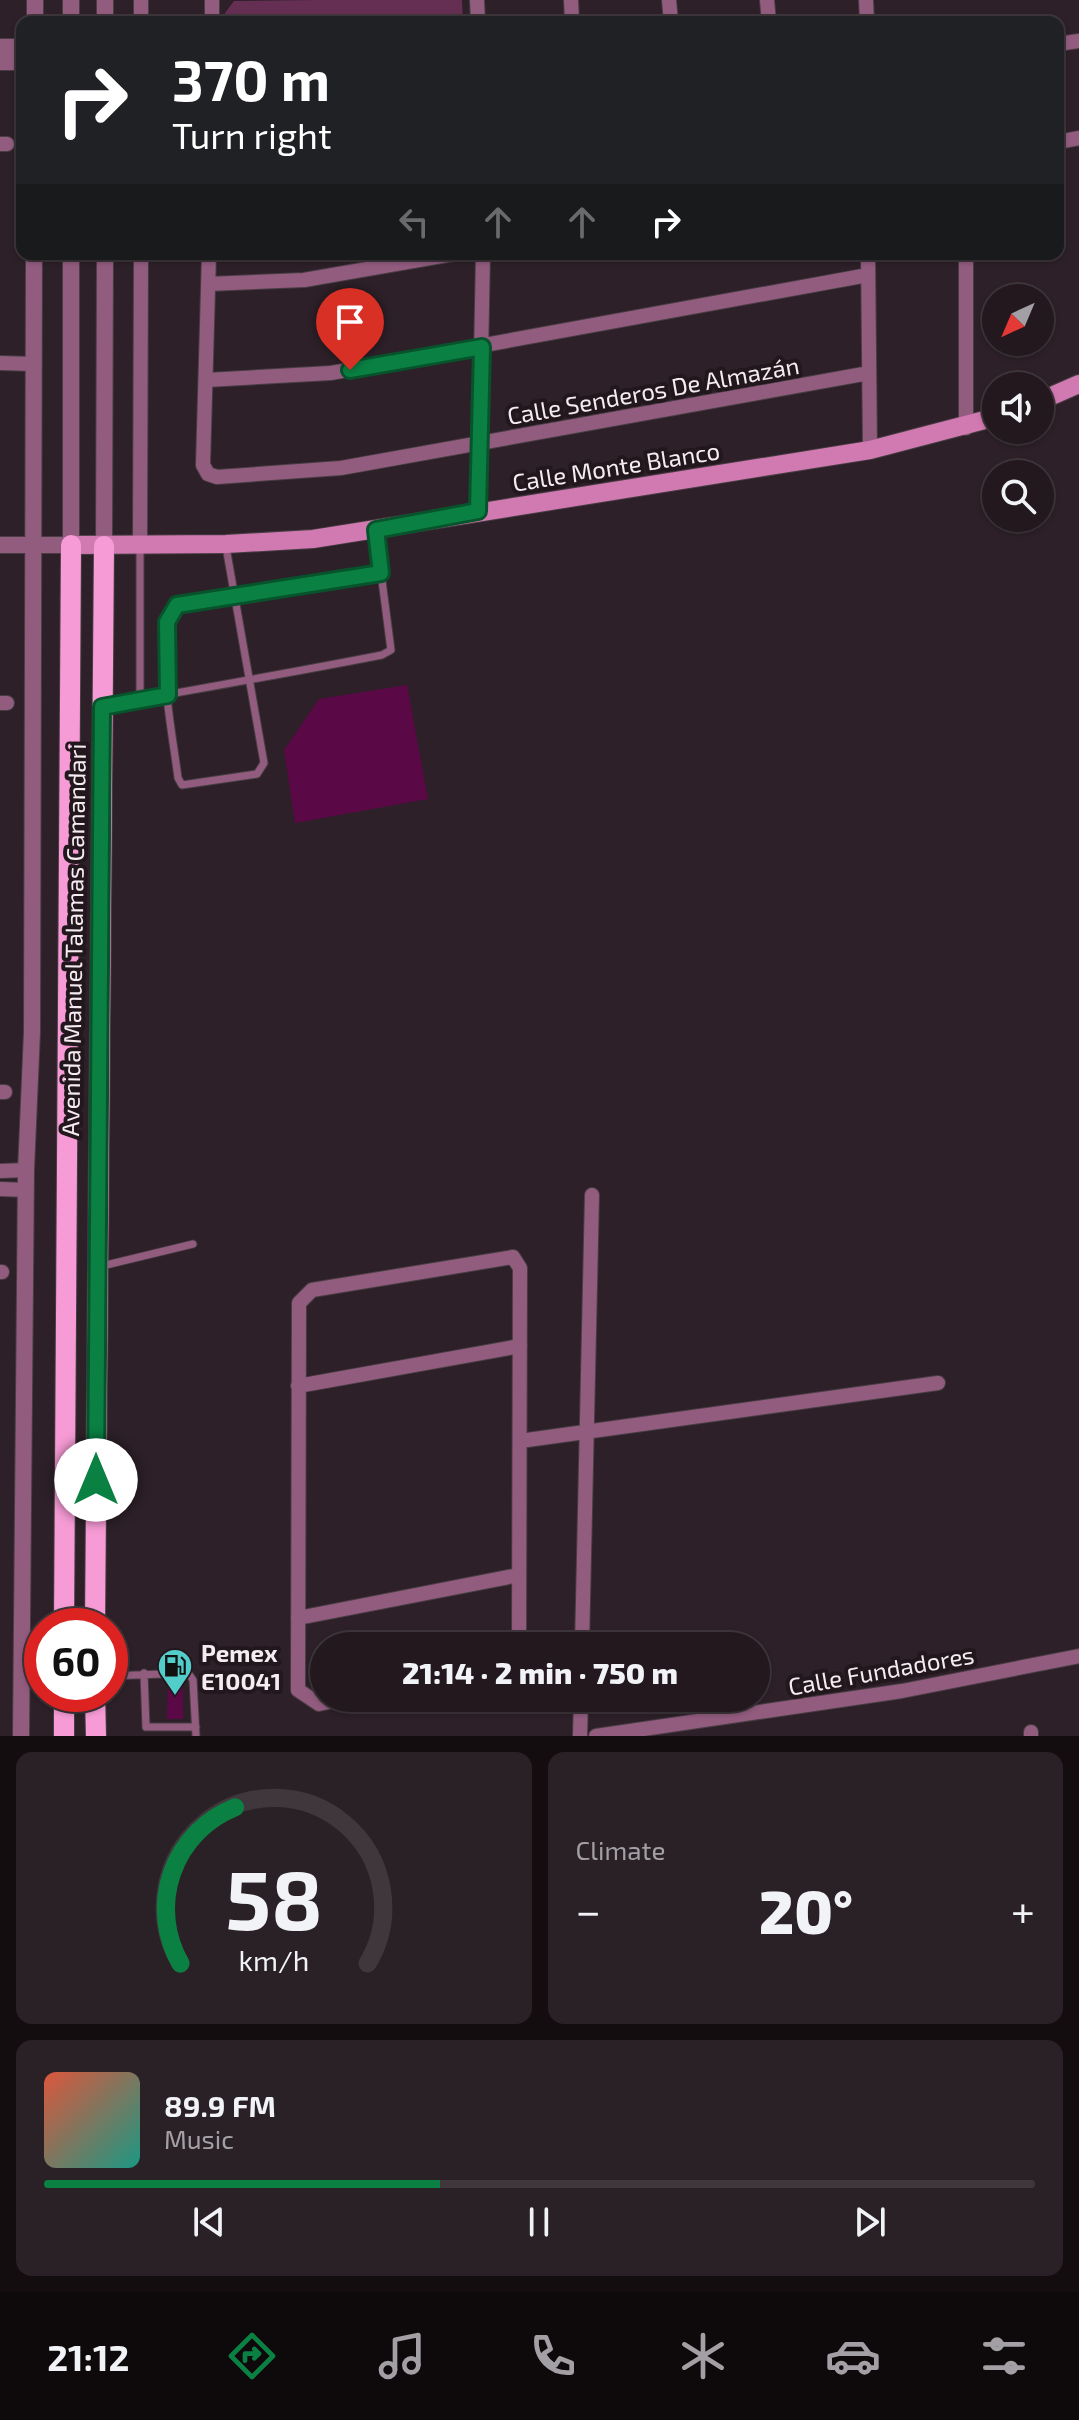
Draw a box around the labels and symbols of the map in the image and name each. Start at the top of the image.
north arrow [982,284,1054,356]
pin [316,288,384,370]
street label: Calle Senderos De Almazán [505,350,801,430]
street label: Calle Monte Blanco [510,435,722,497]
street label: Avenida Manuel Talamas Camandari [55,743,91,1137]
position arrow [54,1438,138,1522]
speed limit sign: 60 [24,1608,128,1712]
place label: Pemex E10041 [201,1638,281,1695]
street label: Calle Fundadores [786,1639,976,1701]
fuel station icon: Pemex E10041 [156,1647,194,1697]

